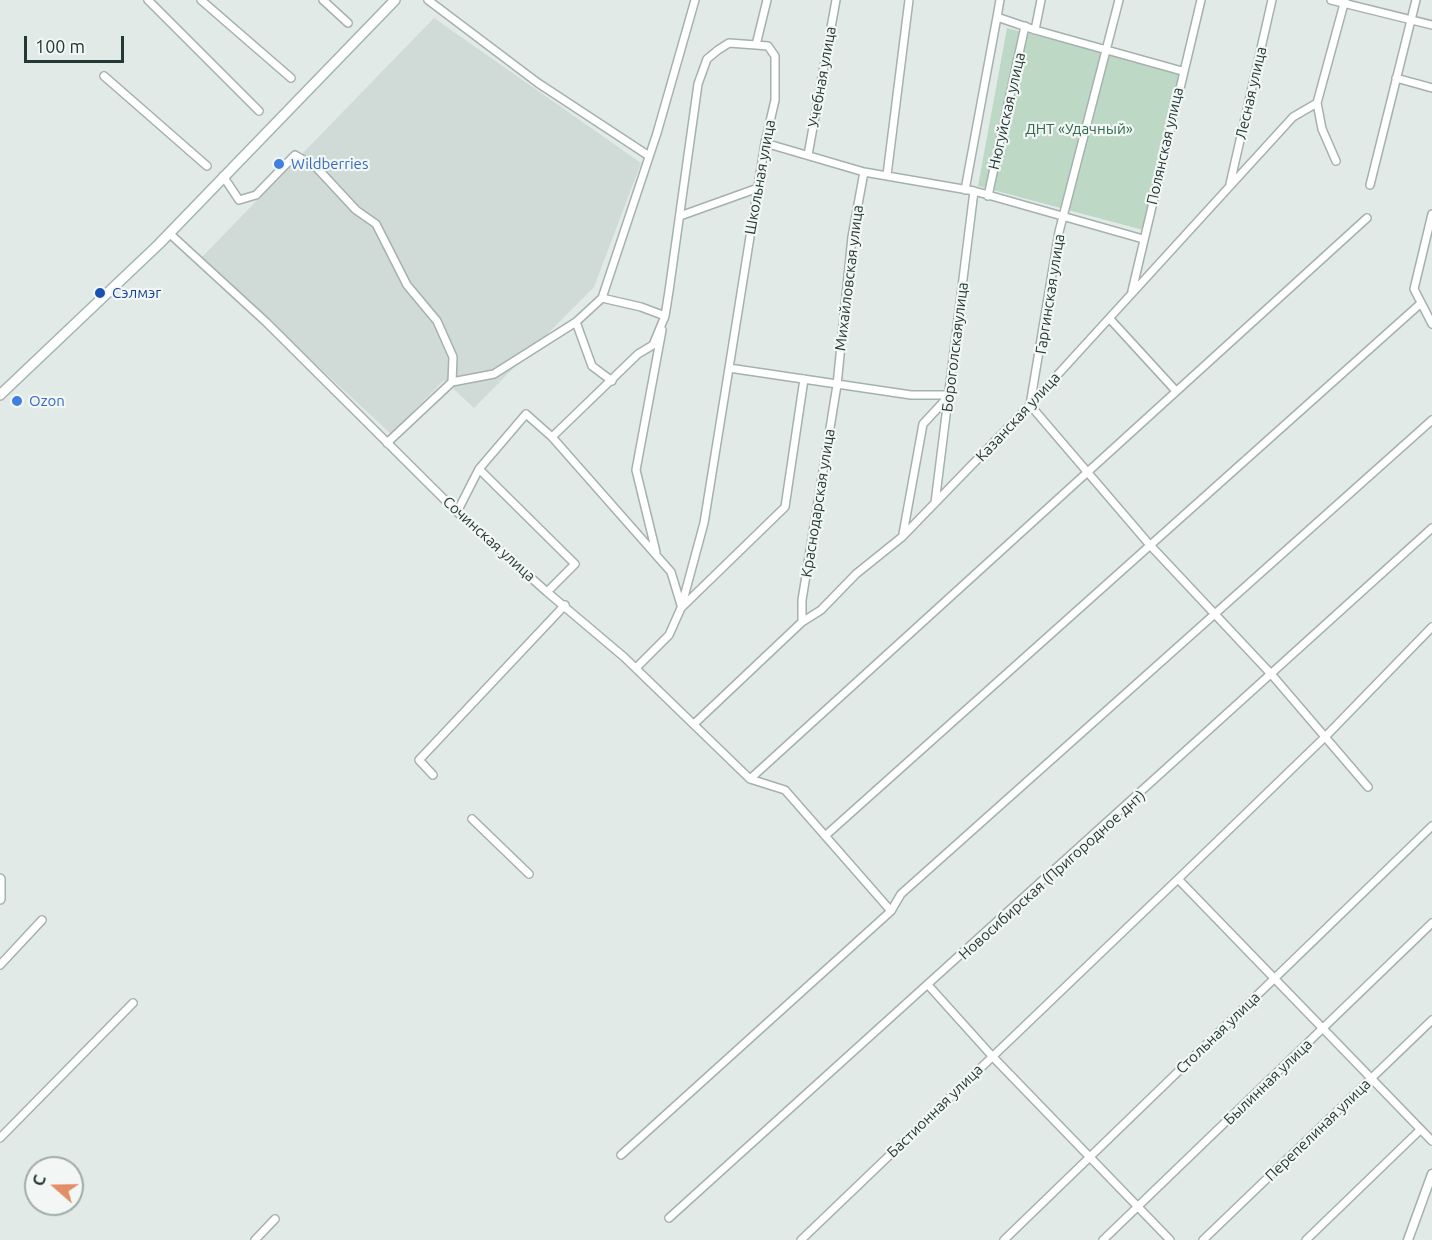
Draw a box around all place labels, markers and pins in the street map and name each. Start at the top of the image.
place label: Wildberries [291,155,368,173]
marker: Wildberries [272,157,286,171]
place label: Сэлмэг [112,284,161,302]
marker: Сэлмэг [93,286,107,300]
place label: Ozon [29,392,65,410]
marker: Ozon [10,394,24,408]

